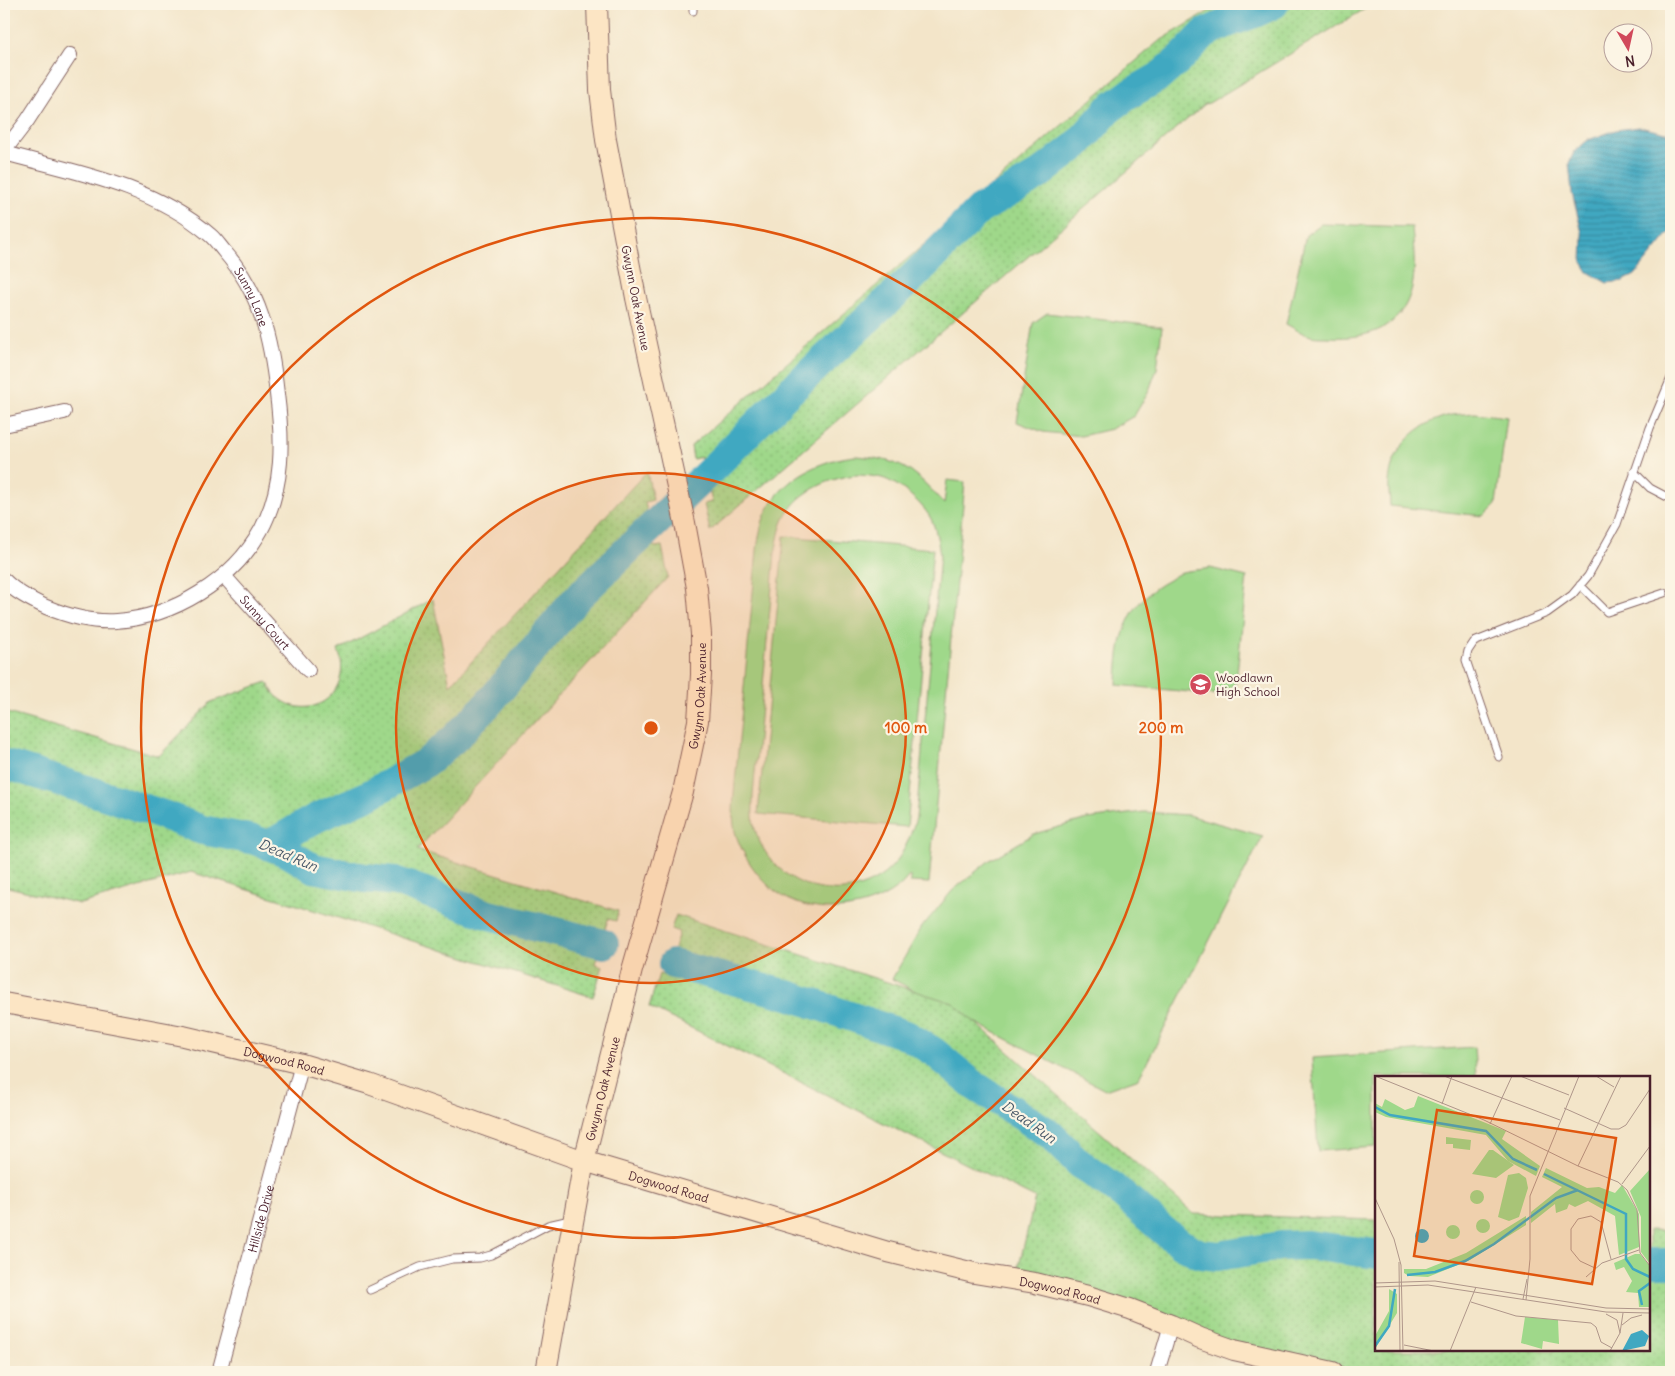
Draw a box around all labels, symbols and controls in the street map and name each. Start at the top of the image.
north arrow [1602,22,1652,72]
text: N [1624,51,1636,70]
street label: Gwynn Oak Avenue [618,244,654,352]
street label: Sunny Lane [231,264,272,328]
street label: Sunny Court [237,592,293,652]
street label: Gwynn Oak Avenue [685,643,709,751]
place label: Woodlawn High School [1216,670,1280,699]
school or university icon: Woodlawn High School [1188,672,1212,696]
text: 100 m [885,718,927,737]
text: 200 m [1139,718,1183,737]
centre of rings [642,719,660,737]
water label: Dead Run [256,835,321,876]
street label: Gwynn Oak Avenue [582,1035,623,1142]
street label: Dogwood Road [242,1043,326,1078]
inset map [1375,1076,1650,1351]
water label: Dead Run [998,1097,1060,1148]
street label: Dogwood Road [627,1167,711,1205]
street label: Hillside Drive [244,1183,277,1254]
street label: Dogwood Road [1018,1273,1102,1307]

